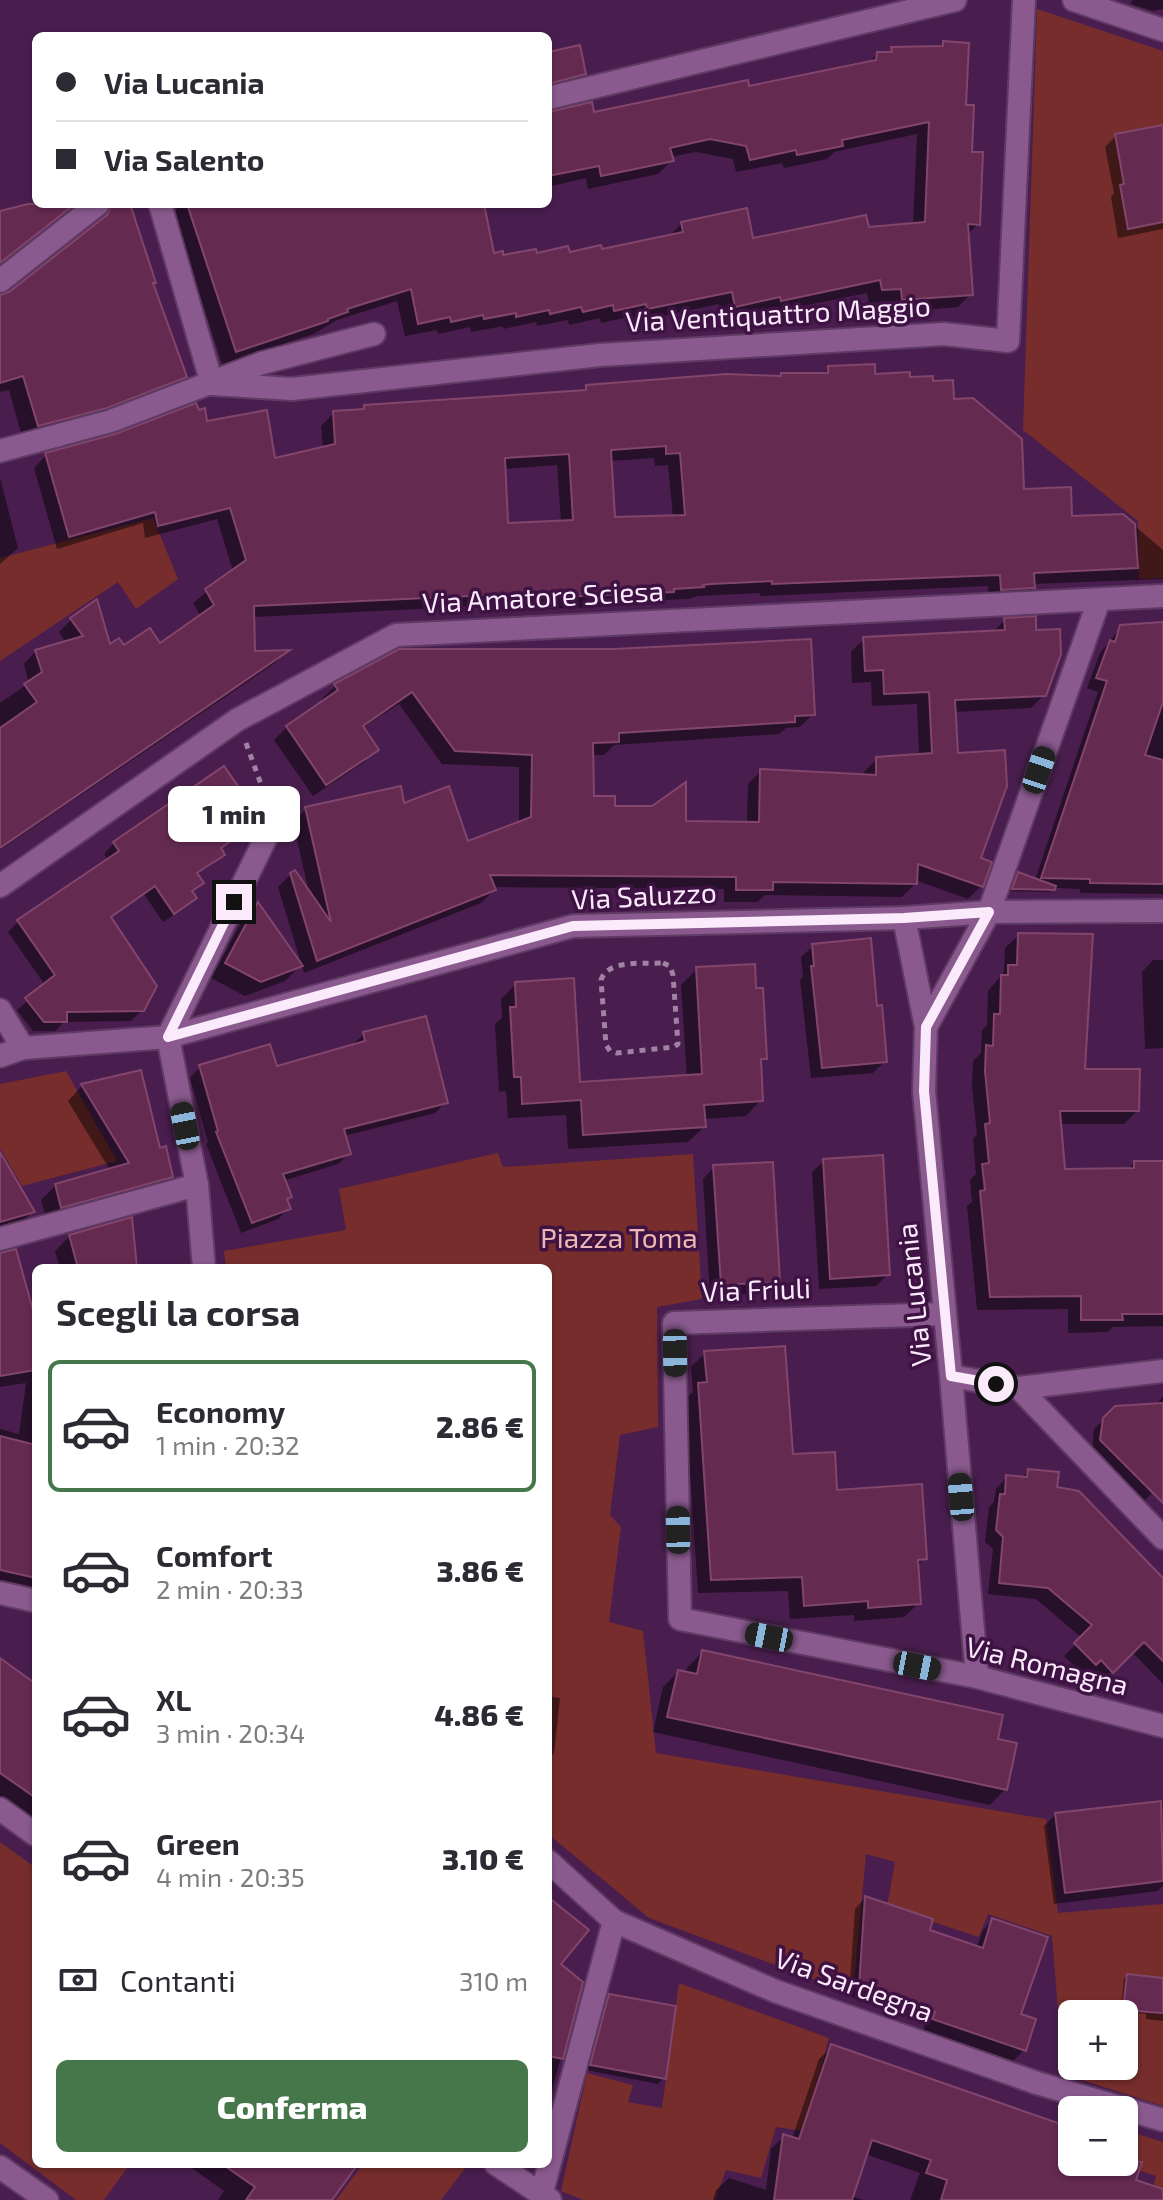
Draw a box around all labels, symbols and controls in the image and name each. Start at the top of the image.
text: Via Lucania [104,64,265,100]
text: Via Salento [104,141,265,177]
street label: Via Ventiquattro Maggio [625,288,931,338]
street label: Via Amatore Sciesa [421,573,665,619]
car [1020,743,1058,797]
callout: 1 min [168,786,300,842]
text: 1 min [202,798,266,829]
street label: Via Saluzzo [570,874,717,916]
route end [216,884,252,920]
car [169,1100,201,1152]
park label: Piazza Toma [540,1220,698,1254]
street label: Via Lucania [889,1222,937,1368]
street label: Via Friuli [701,1270,811,1308]
text: Scegli la corsa [56,1290,300,1333]
car [663,1329,687,1377]
route start [978,1366,1014,1402]
icon: car [60,1390,132,1462]
text: Economy [156,1393,285,1429]
text: 2.86 € [436,1408,524,1444]
text: 1 min · 20:32 [156,1429,300,1460]
car [947,1472,975,1522]
car [666,1506,690,1554]
icon: car [60,1534,132,1606]
text: Comfort [156,1537,273,1573]
text: 3.86 € [437,1552,524,1588]
text: 2 min · 20:33 [156,1573,304,1604]
car [743,1621,795,1653]
street label: Via Romagna [963,1628,1132,1702]
car [891,1650,943,1682]
icon: car [60,1678,132,1750]
text: XL [156,1681,191,1717]
text: 4.86 € [434,1696,524,1732]
text: 3 min · 20:34 [156,1717,305,1748]
icon: car [60,1822,132,1894]
text: Green [156,1825,240,1861]
text: 3.10 € [442,1840,524,1876]
text: 4 min · 20:35 [156,1861,305,1892]
street label: Via Sardegna [771,1940,938,2028]
icon: cash [56,1958,100,2002]
text: Contanti [120,1962,236,1998]
text: 310 m [459,1965,528,1996]
map controls [1058,2000,1138,2176]
button: + [1058,2000,1138,2080]
button: Conferma [56,2060,528,2152]
button: − [1058,2096,1138,2176]

